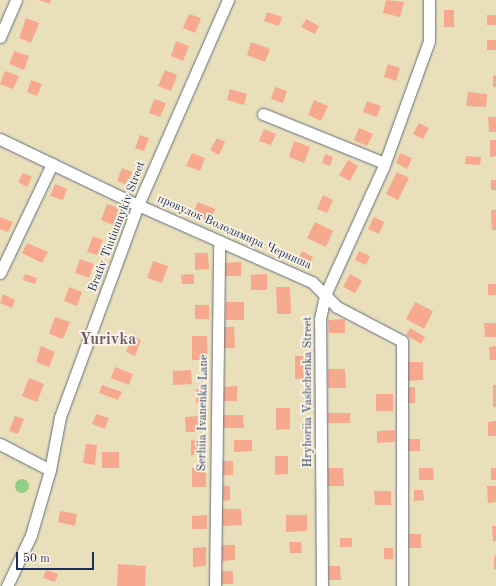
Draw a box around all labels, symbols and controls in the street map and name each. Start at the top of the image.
street label: Brativ Tiutiunnykiv Street [86,160,150,294]
street label: провулок Володимира Черниша [155,192,313,274]
street label: Hryhoriia Vashchenka Street [302,317,316,467]
district label: Yurivka [80,330,136,350]
street label: Serhiia Ivanenka Lane [196,354,212,472]
scale bar [18,544,96,570]
text: 50 m [23,553,50,565]

